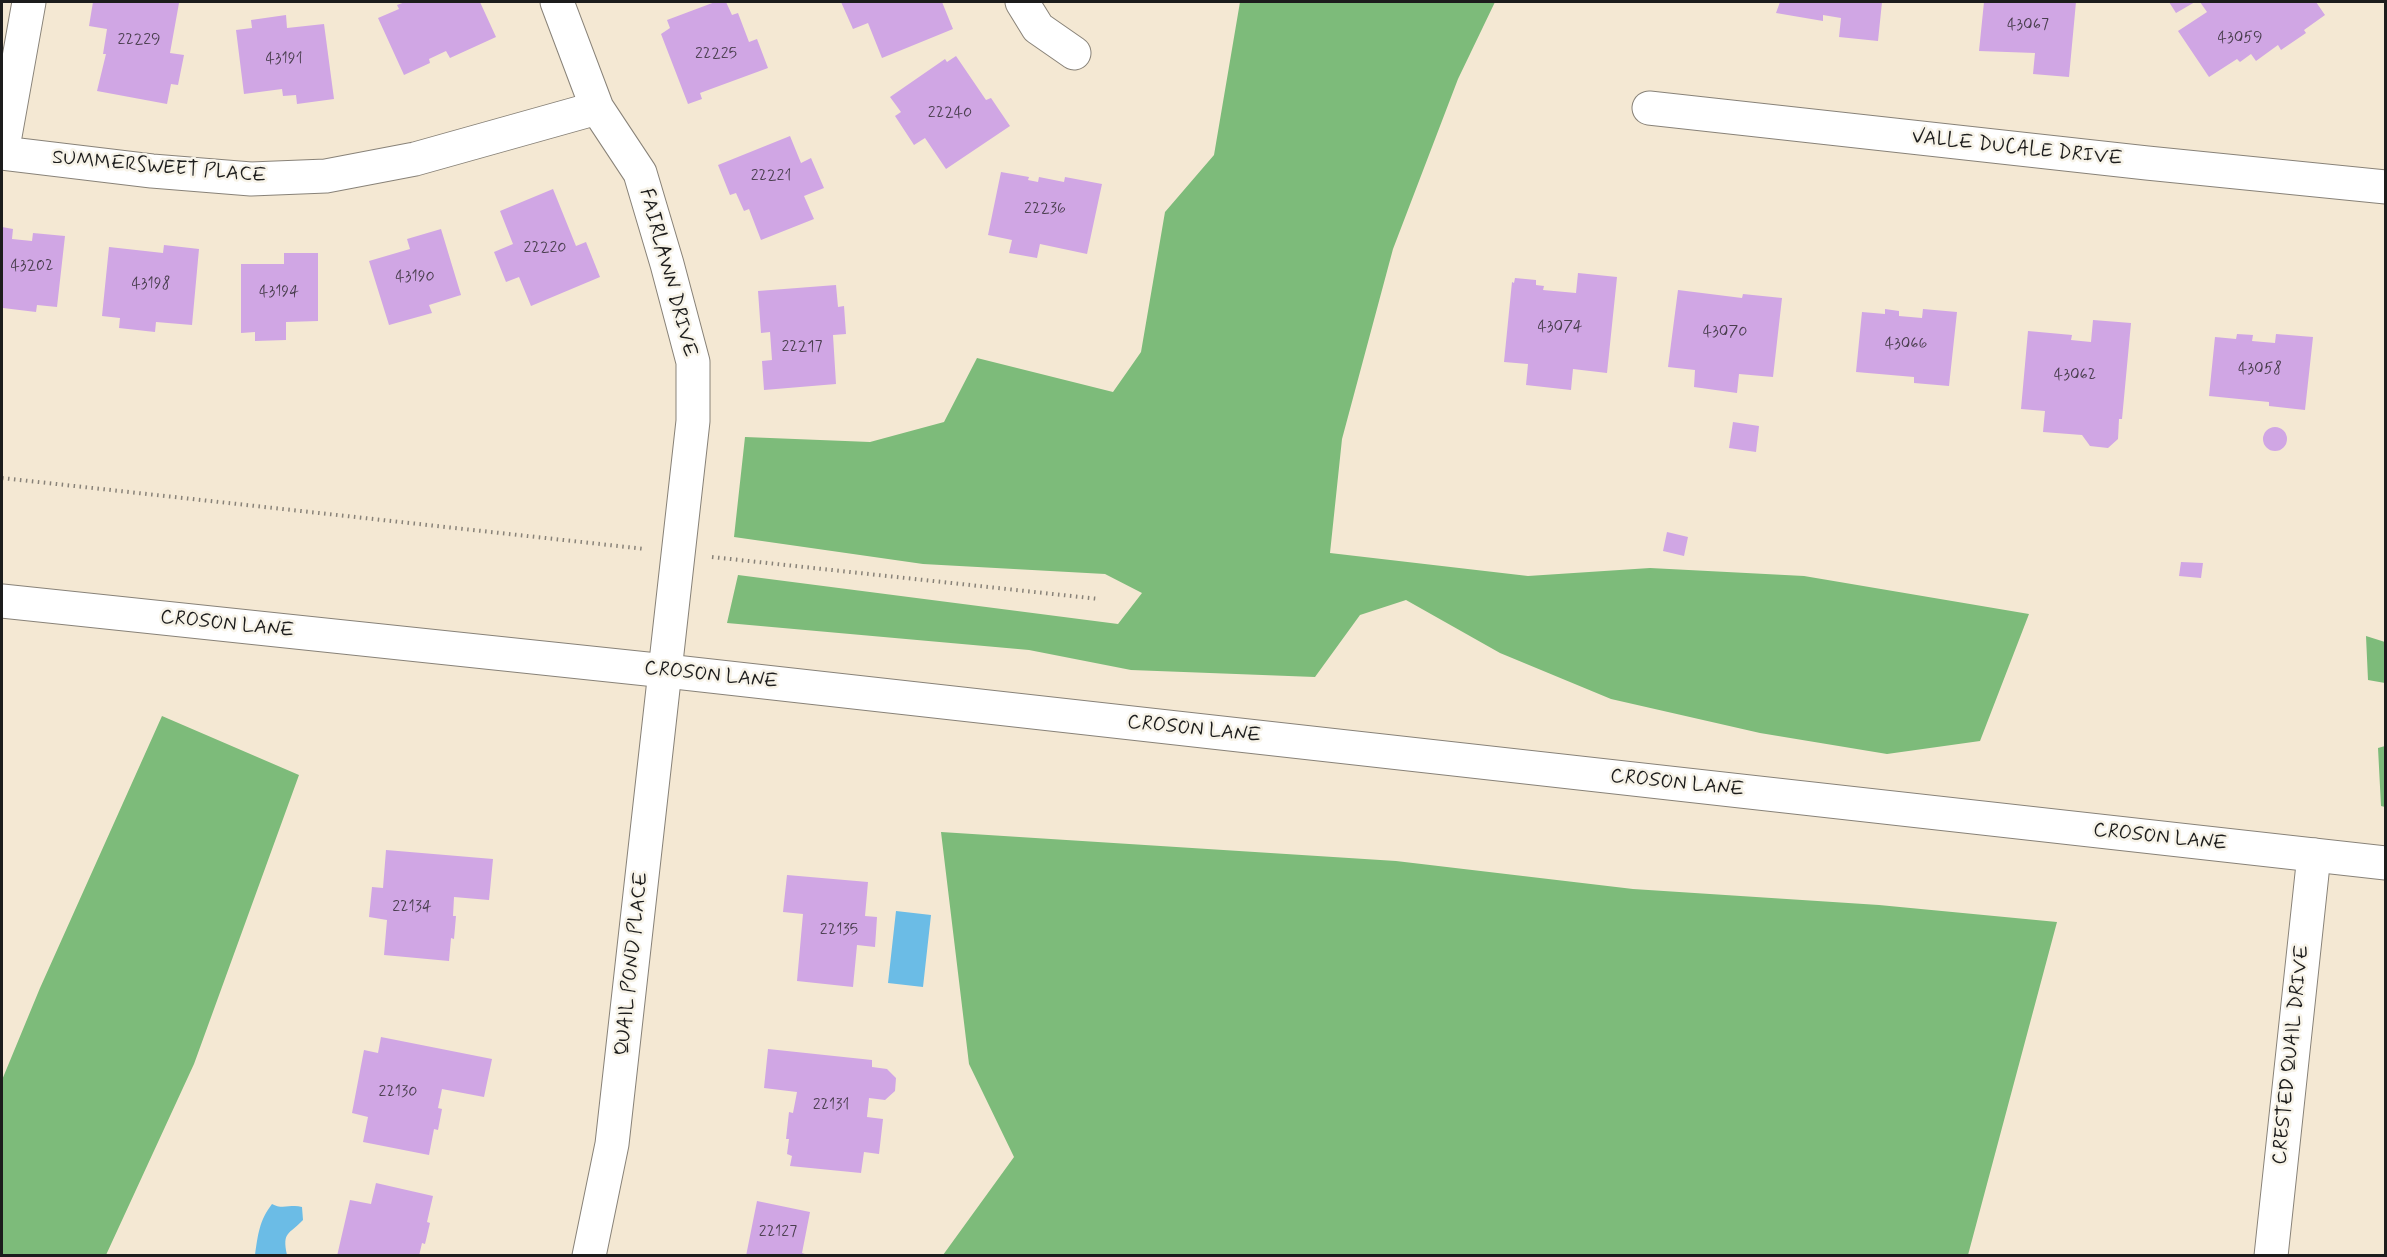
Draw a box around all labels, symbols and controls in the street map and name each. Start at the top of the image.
house number: 43067 [2007,16,2049,36]
house number: 43059 [2218,29,2262,49]
house number: 22229 [117,31,161,51]
house number: 22225 [695,45,737,65]
house number: 43191 [265,50,303,70]
house number: 22240 [928,104,972,124]
street label: VALLE DUCALE DRIVE [1910,126,2124,172]
street label: SUMMERSWEET PLACE [51,147,267,189]
house number: 22221 [751,167,791,187]
street label: FAIRLAWN DRIVE [633,186,701,360]
house number: 22236 [1024,200,1066,220]
house number: 22220 [524,239,566,259]
house number: 43202 [10,257,54,277]
house number: 43190 [395,268,435,288]
house number: 43198 [132,275,170,295]
house number: 43194 [259,283,299,303]
house number: 43074 [1537,318,1583,338]
house number: 43070 [1703,323,1747,343]
house number: 43066 [1885,335,1927,355]
house number: 22217 [781,338,823,358]
house number: 43058 [2238,360,2282,380]
house number: 43062 [2054,366,2096,386]
street label: CROSON LANE [159,606,295,644]
street label: CROSON LANE [643,657,779,695]
street label: CROSON LANE [1126,711,1262,749]
street label: CROSON LANE [1609,765,1745,803]
street label: CROSON LANE [2092,819,2228,857]
street label: QUAIL POND PLACE [611,871,655,1057]
house number: 22134 [392,898,432,918]
house number: 22135 [820,921,858,941]
street label: CRESTED QUAIL DRIVE [2269,944,2315,1166]
house number: 22130 [379,1083,417,1103]
house number: 22131 [813,1096,849,1116]
house number: 22127 [759,1223,797,1243]

